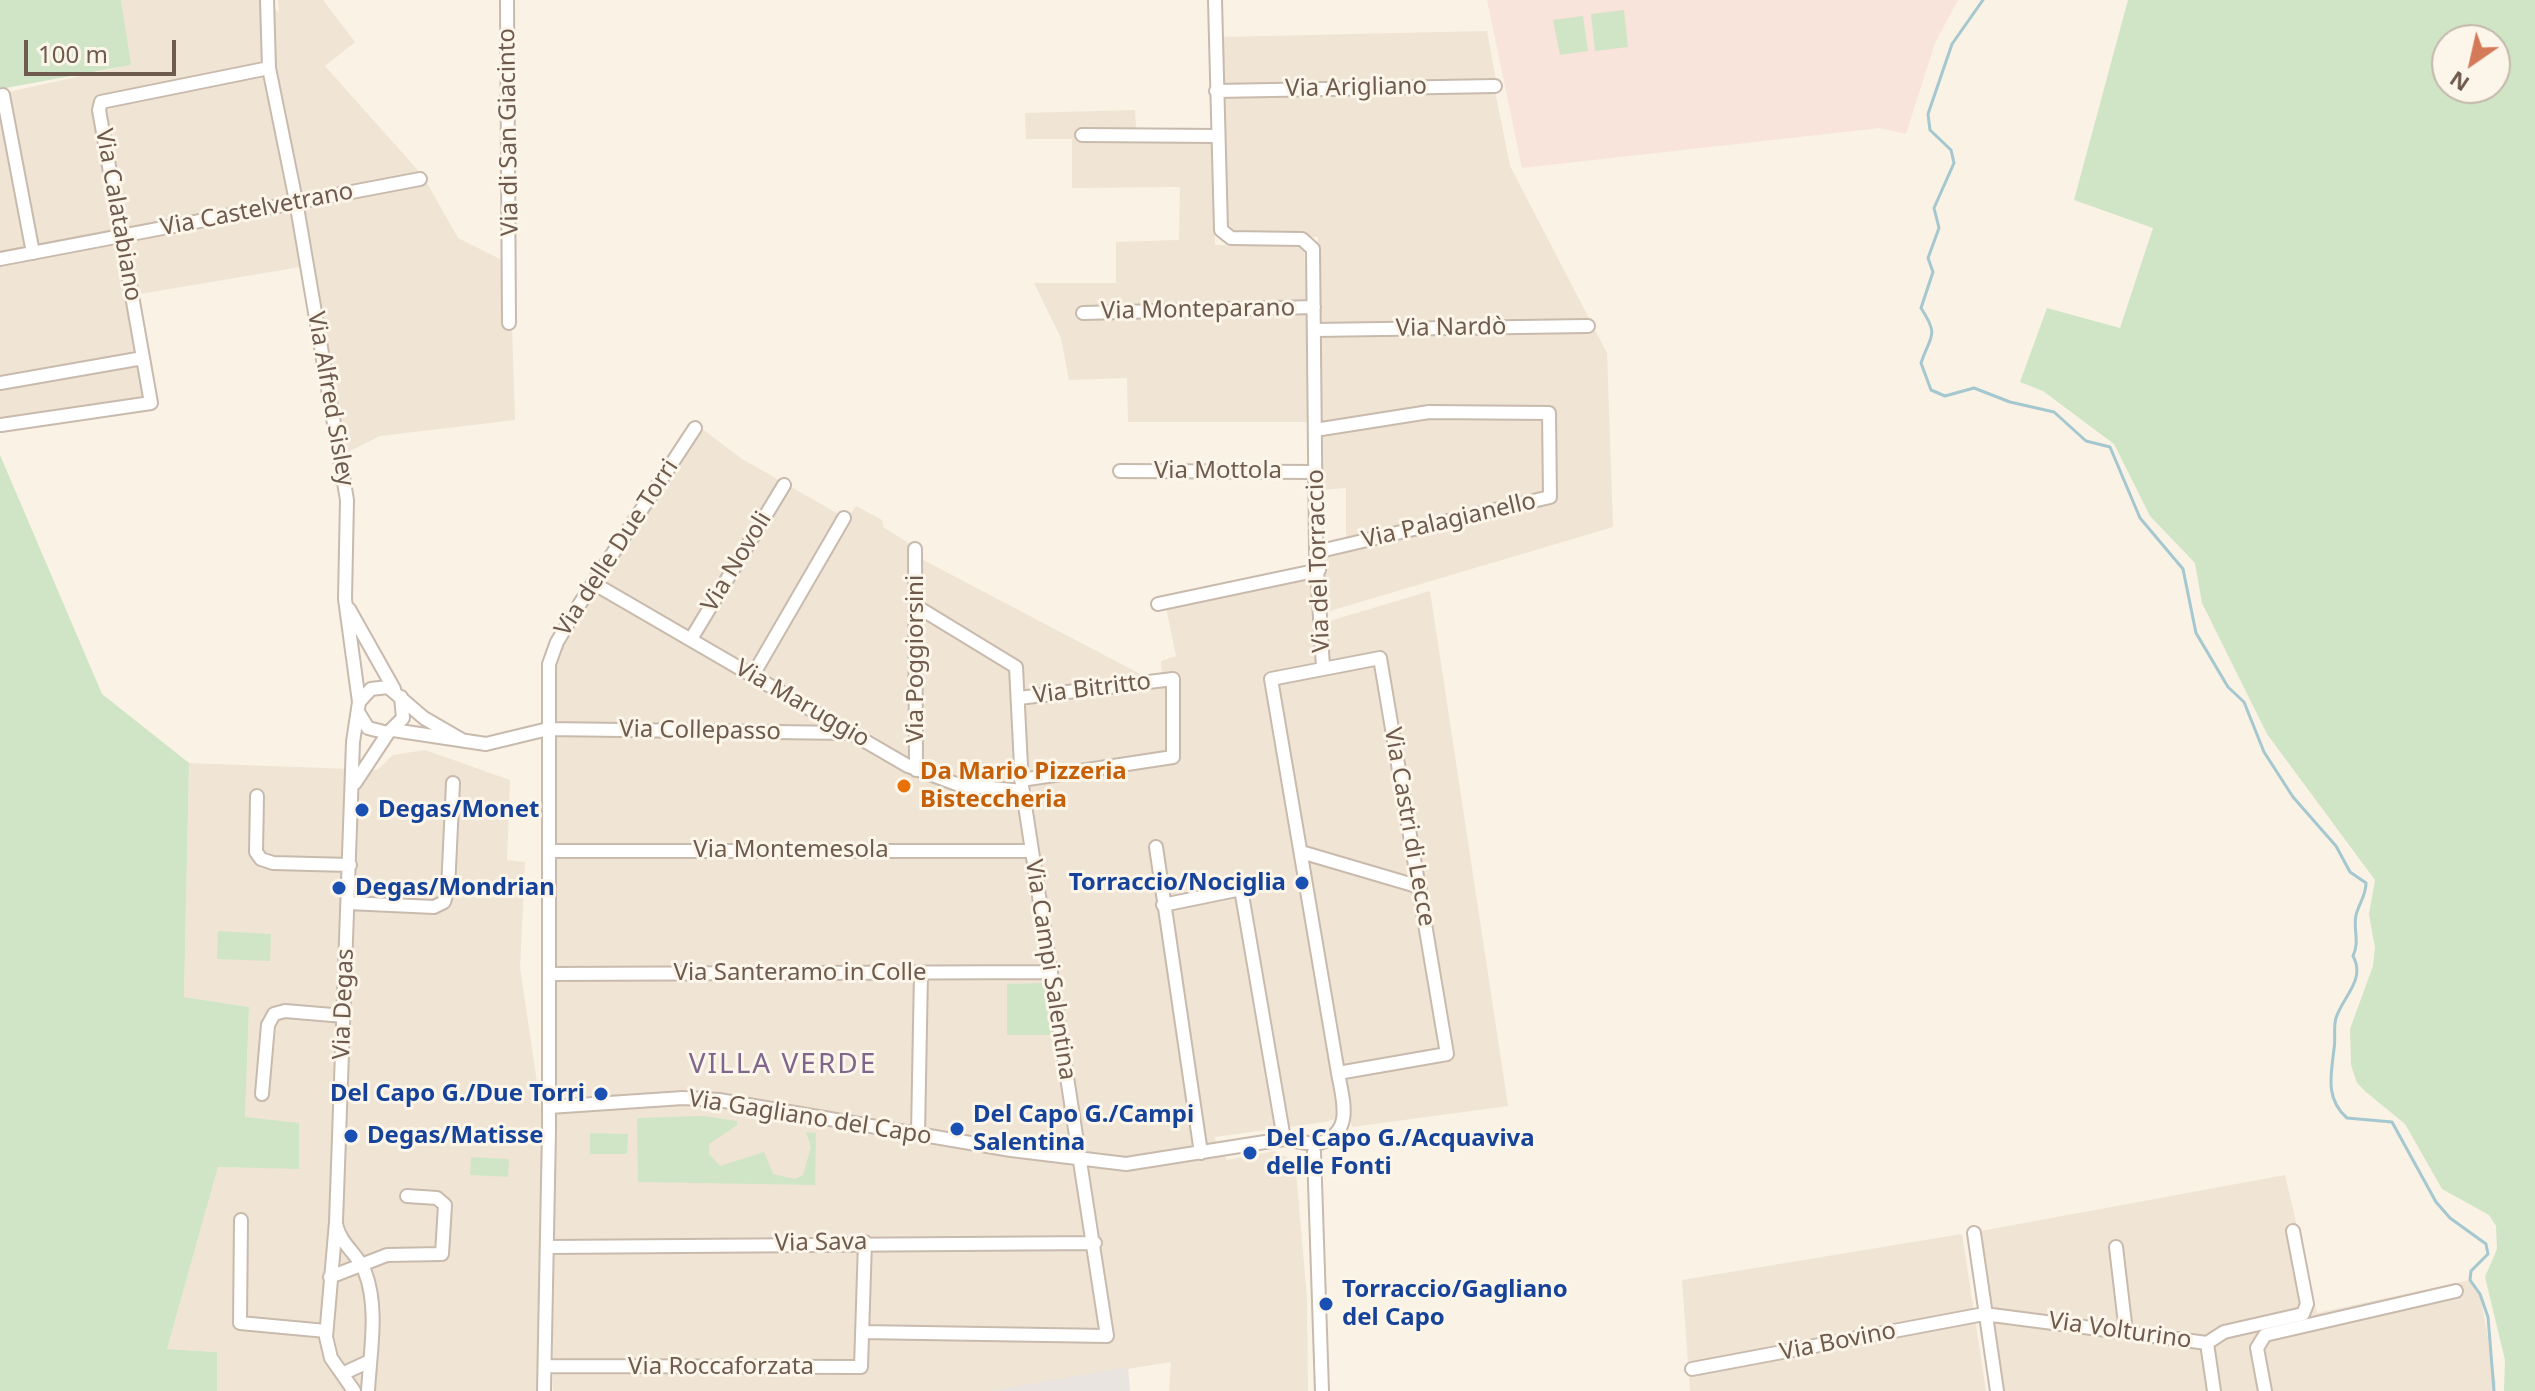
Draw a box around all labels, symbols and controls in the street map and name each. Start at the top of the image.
scale bar [28,24,180,74]
north arrow [2431,24,2511,104]
street label: Via di San Giacinto [493,28,525,236]
text: 100 m [38,37,108,70]
text: N [2443,65,2475,100]
street label: Via Arigliano [1285,72,1427,104]
street label: Via Calatabiano [89,127,147,303]
street label: Via Castelvetrano [158,177,356,243]
street label: Via Monteparano [1101,294,1295,326]
street label: Via Alfred Sisley [301,310,359,488]
street label: Via Nardò [1395,313,1507,343]
street label: Via delle Due Torri [549,454,685,642]
street label: Via Mottola [1154,457,1282,485]
street label: Via del Torraccio [1301,469,1337,653]
street label: Via Palagianello [1359,487,1539,555]
street label: Via Novoli [696,507,778,617]
street label: Via Poggiorsini [902,575,930,743]
street label: Via Maruggio [730,654,874,754]
street label: Via Bitritto [1031,667,1153,711]
street label: Via Collepasso [619,715,781,747]
street label: Via Castri di Lecce [1377,725,1441,929]
place label: Da Mario Pizzeria Bisteccheria [920,758,1127,814]
marker: Da Mario Pizzeria Bisteccheria [895,777,913,795]
place label: Degas/Monet [378,796,539,824]
marker: Degas/Monet [353,801,371,819]
street label: Via Montemesola [693,836,889,864]
street label: Via Campi Salentina [1018,858,1082,1082]
place label: Torraccio/Nociglia [1069,869,1286,897]
place label: Degas/Mondrian [355,874,555,902]
marker: Torraccio/Nociglia [1293,874,1311,892]
marker: Degas/Mondrian [330,879,348,897]
street label: Via Degas [328,948,360,1060]
street label: Via Santeramo in Colle [674,959,926,987]
district label: VILLA VERDE [689,1048,877,1082]
place label: Del Capo G./Due Torri [330,1080,585,1108]
marker: Del Capo G./Due Torri [592,1085,610,1103]
street label: Via Gagliano del Capo [686,1085,934,1151]
place label: Del Capo G./Campi Salentina [973,1101,1194,1157]
marker: Del Capo G./Campi Salentina [948,1120,966,1138]
place label: Degas/Matisse [367,1122,543,1150]
place label: Del Capo G./Acquaviva delle Fonti [1266,1125,1535,1181]
marker: Degas/Matisse [342,1127,360,1145]
marker: Del Capo G./Acquaviva delle Fonti [1241,1144,1259,1162]
street label: Via Sava [774,1228,868,1258]
place label: Torraccio/Gagliano del Capo [1342,1276,1568,1332]
marker: Torraccio/Gagliano del Capo [1317,1295,1335,1313]
street label: Via Volturino [2047,1307,2193,1355]
street label: Via Bovino [1777,1317,1899,1367]
street label: Via Roccaforzata [628,1353,814,1381]

